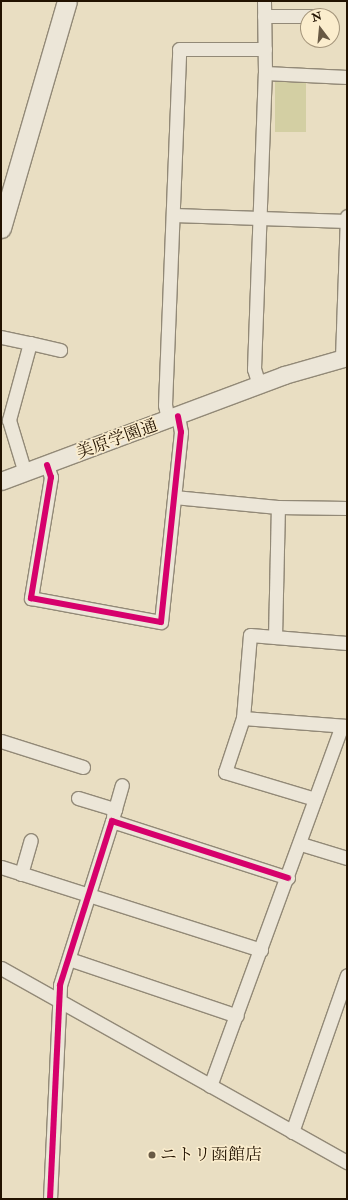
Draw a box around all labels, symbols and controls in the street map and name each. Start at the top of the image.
north arrow [300,8,340,48]
text: N [310,9,323,25]
street label: 美原学園通 [74,415,160,463]
place label: ニトリ函館店 [160,1145,262,1165]
marker: ニトリ函館店 [147,1150,157,1160]

